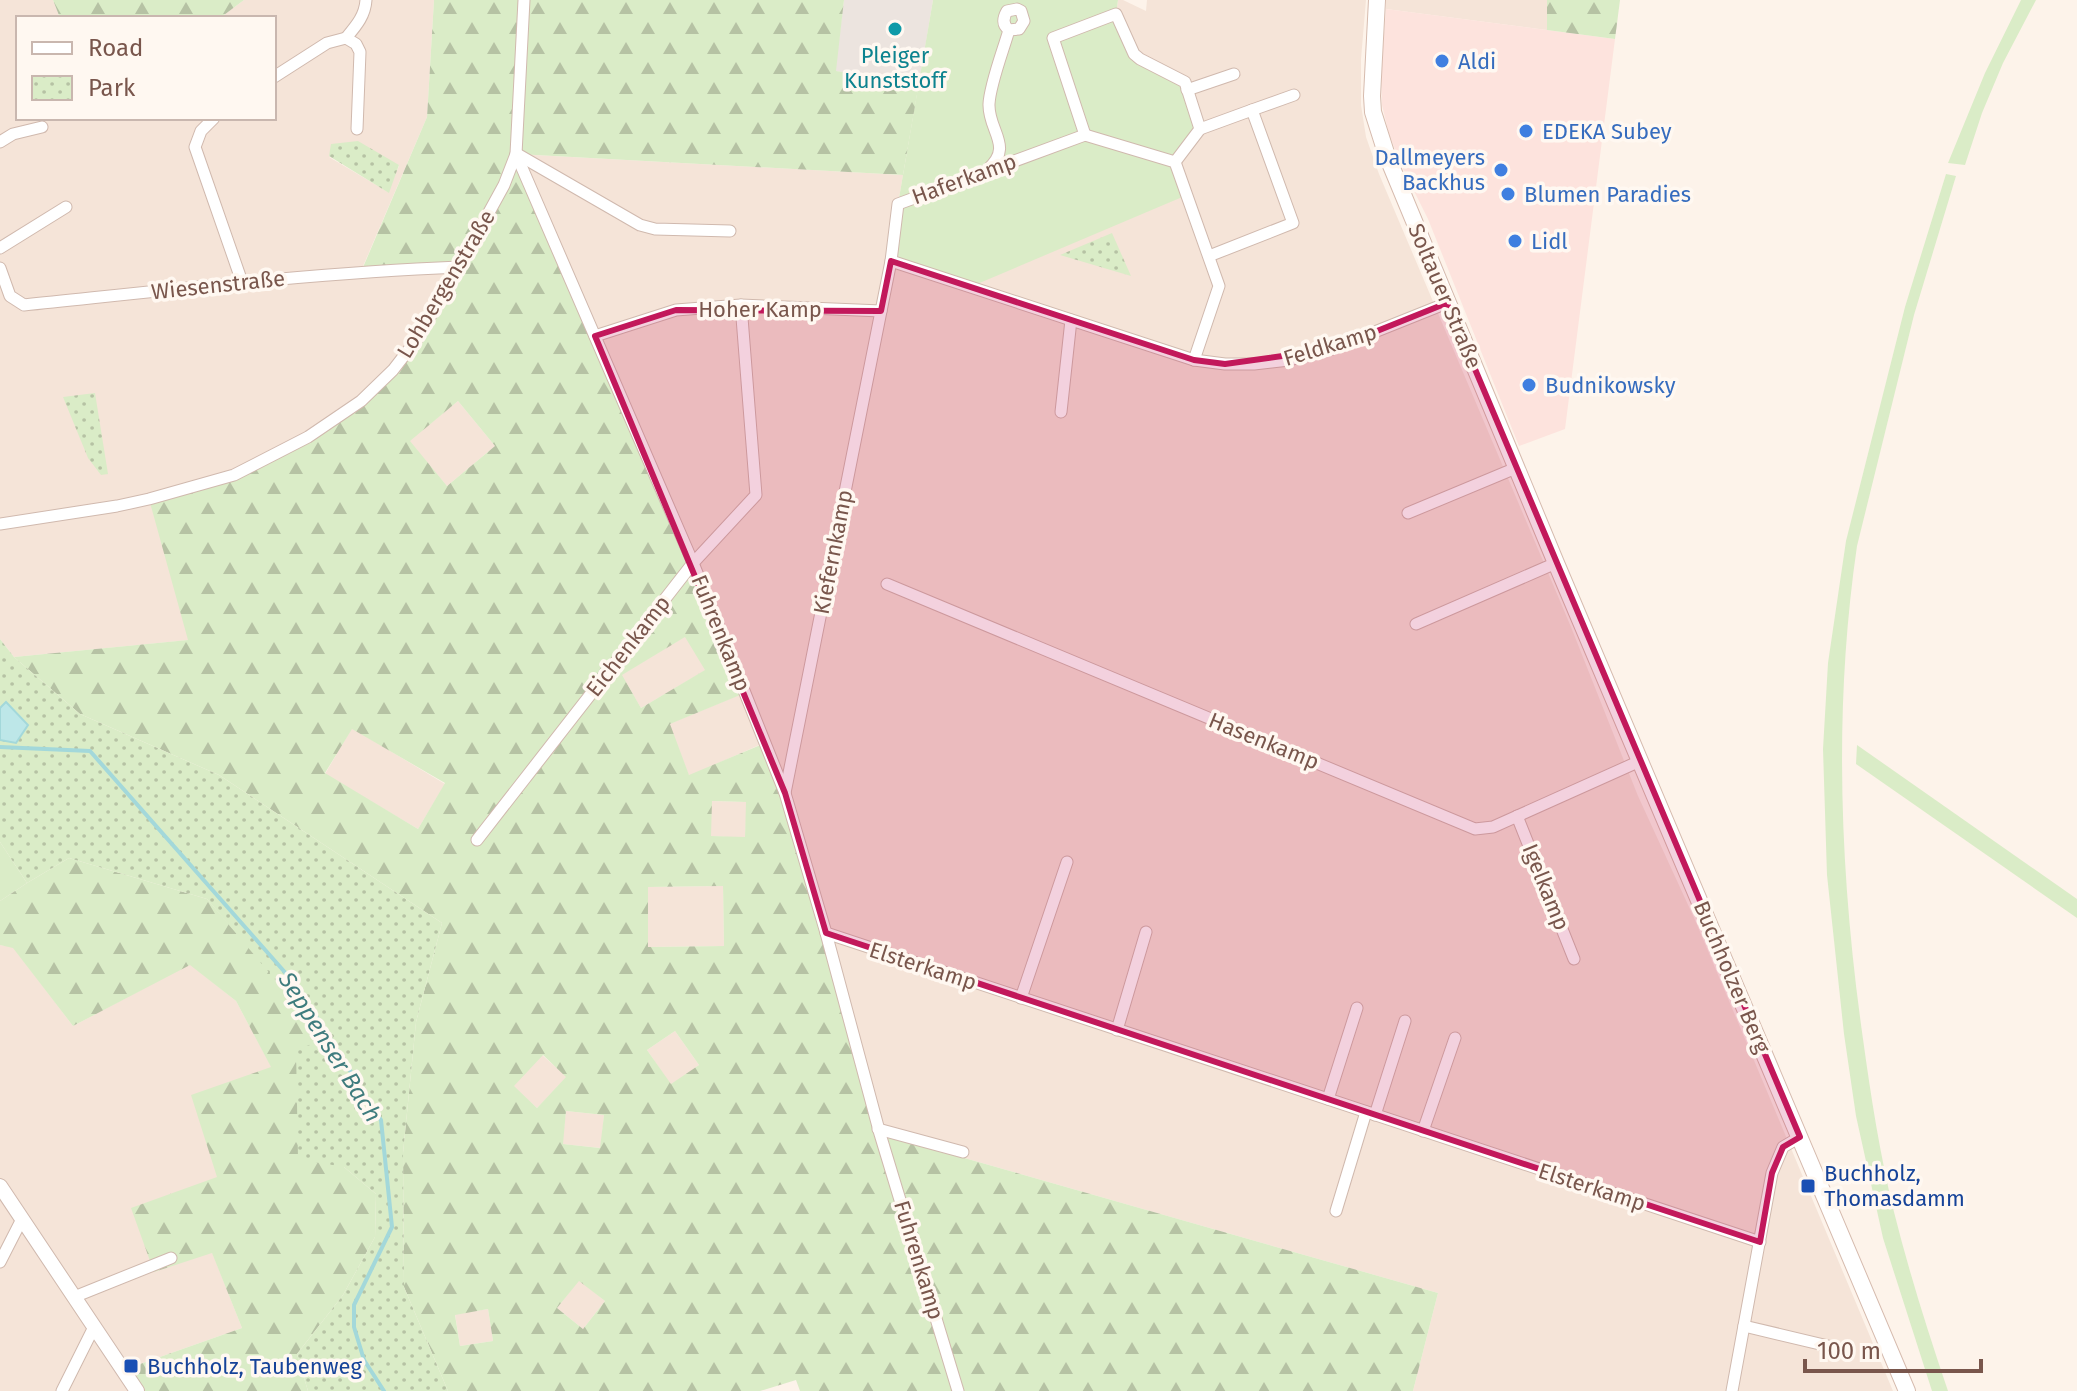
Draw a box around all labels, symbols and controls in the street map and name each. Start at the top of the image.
legend [16,16,276,120]
marker: Pleiger Kunststoff [886,20,904,38]
text: Road [88,34,143,62]
place label: Pleiger Kunststoff [844,42,948,94]
place label: Aldi [1458,48,1496,75]
marker: Aldi [1433,52,1451,70]
text: Park [88,74,136,102]
place label: EDEKA Subey [1542,118,1672,145]
marker: EDEKA Subey [1517,122,1535,140]
place label: Dallmeyers Backhus [1374,144,1485,196]
street label: Haferkamp [908,148,1020,210]
marker: Dallmeyers Backhus [1492,161,1510,179]
place label: Blumen Paradies [1524,181,1691,208]
marker: Blumen Paradies [1499,185,1517,203]
street label: Lohbergenstraße [391,205,501,363]
street label: Soltauer Straße [1402,219,1488,373]
place label: Lidl [1531,228,1568,255]
marker: Lidl [1506,232,1524,250]
street label: Wiesenstraße [150,265,286,305]
street label: Hoher Kamp [698,296,822,323]
street label: Feldkamp [1280,318,1380,372]
place label: Budnikowsky [1545,372,1676,399]
marker: Budnikowsky [1520,376,1538,394]
street label: Kiefernkamp [808,487,858,617]
street label: Fuhrenkamp [685,571,757,695]
street label: Eichenkamp [580,590,676,702]
street label: Hasenkamp [1205,707,1323,775]
street label: Igelkamp [1516,840,1576,934]
street label: Buchholzer Berg [1688,897,1776,1058]
street label: Elsterkamp [866,936,980,996]
water label: Seppenser Bach [272,966,387,1127]
street label: Elsterkamp [1535,1157,1649,1217]
place label: Buchholz, Thomasdamm [1824,1160,1965,1212]
marker: Buchholz, Thomasdamm [1799,1177,1817,1195]
street label: Fuhrenkamp [888,1197,950,1323]
scale bar [1805,1323,1981,1373]
text: 100 m [1817,1337,1881,1365]
place label: Buchholz, Taubenweg [147,1353,362,1380]
marker: Buchholz, Taubenweg [122,1357,140,1375]

